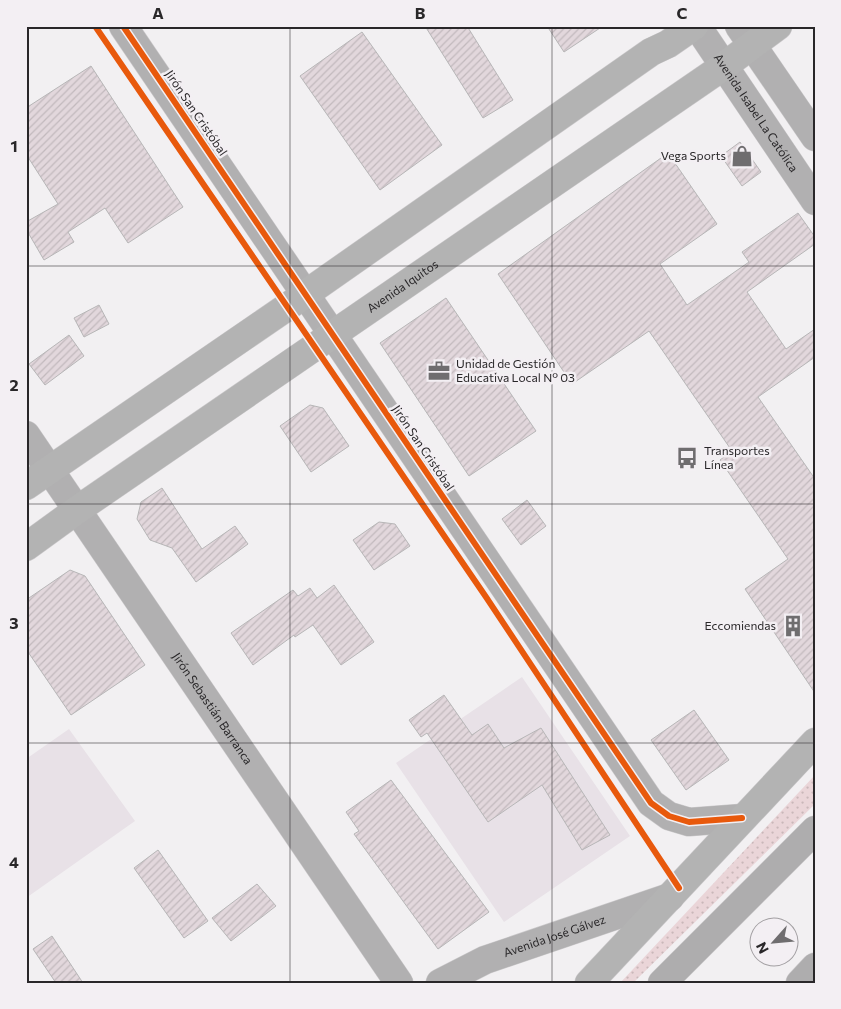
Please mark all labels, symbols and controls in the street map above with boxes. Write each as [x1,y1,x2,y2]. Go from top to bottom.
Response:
text: A [152,3,164,22]
text: B [415,3,426,22]
text: C [677,3,688,22]
street label: Avenida Isabel La Católica [712,51,801,174]
street label: Jirón San Cristóbal [162,67,231,158]
text: 1 [10,136,18,155]
shop icon: Vega Sports [729,143,755,169]
place label: Vega Sports [661,148,726,162]
street label: Avenida Iquitos [364,256,440,315]
place label: Unidad de Gestión Educativa Local N° 03 [456,356,575,384]
office icon: Unidad de Gestión Educativa Local N° 03 [426,358,452,384]
text: 2 [9,375,19,394]
street label: Jirón San Cristóbal [389,402,458,493]
place label: Transportes Línea [704,443,770,471]
bus stop icon: Transportes Línea [674,445,700,471]
text: 3 [9,613,19,632]
building icon: Eccomiendas [780,613,806,639]
place label: Eccomiendas [704,618,776,632]
street label: Jirón Sebastián Barranca [169,650,256,767]
text: 4 [9,852,19,871]
street label: Avenida José Gálvez [501,912,607,959]
north arrow [748,916,798,966]
text: N [752,940,772,957]

